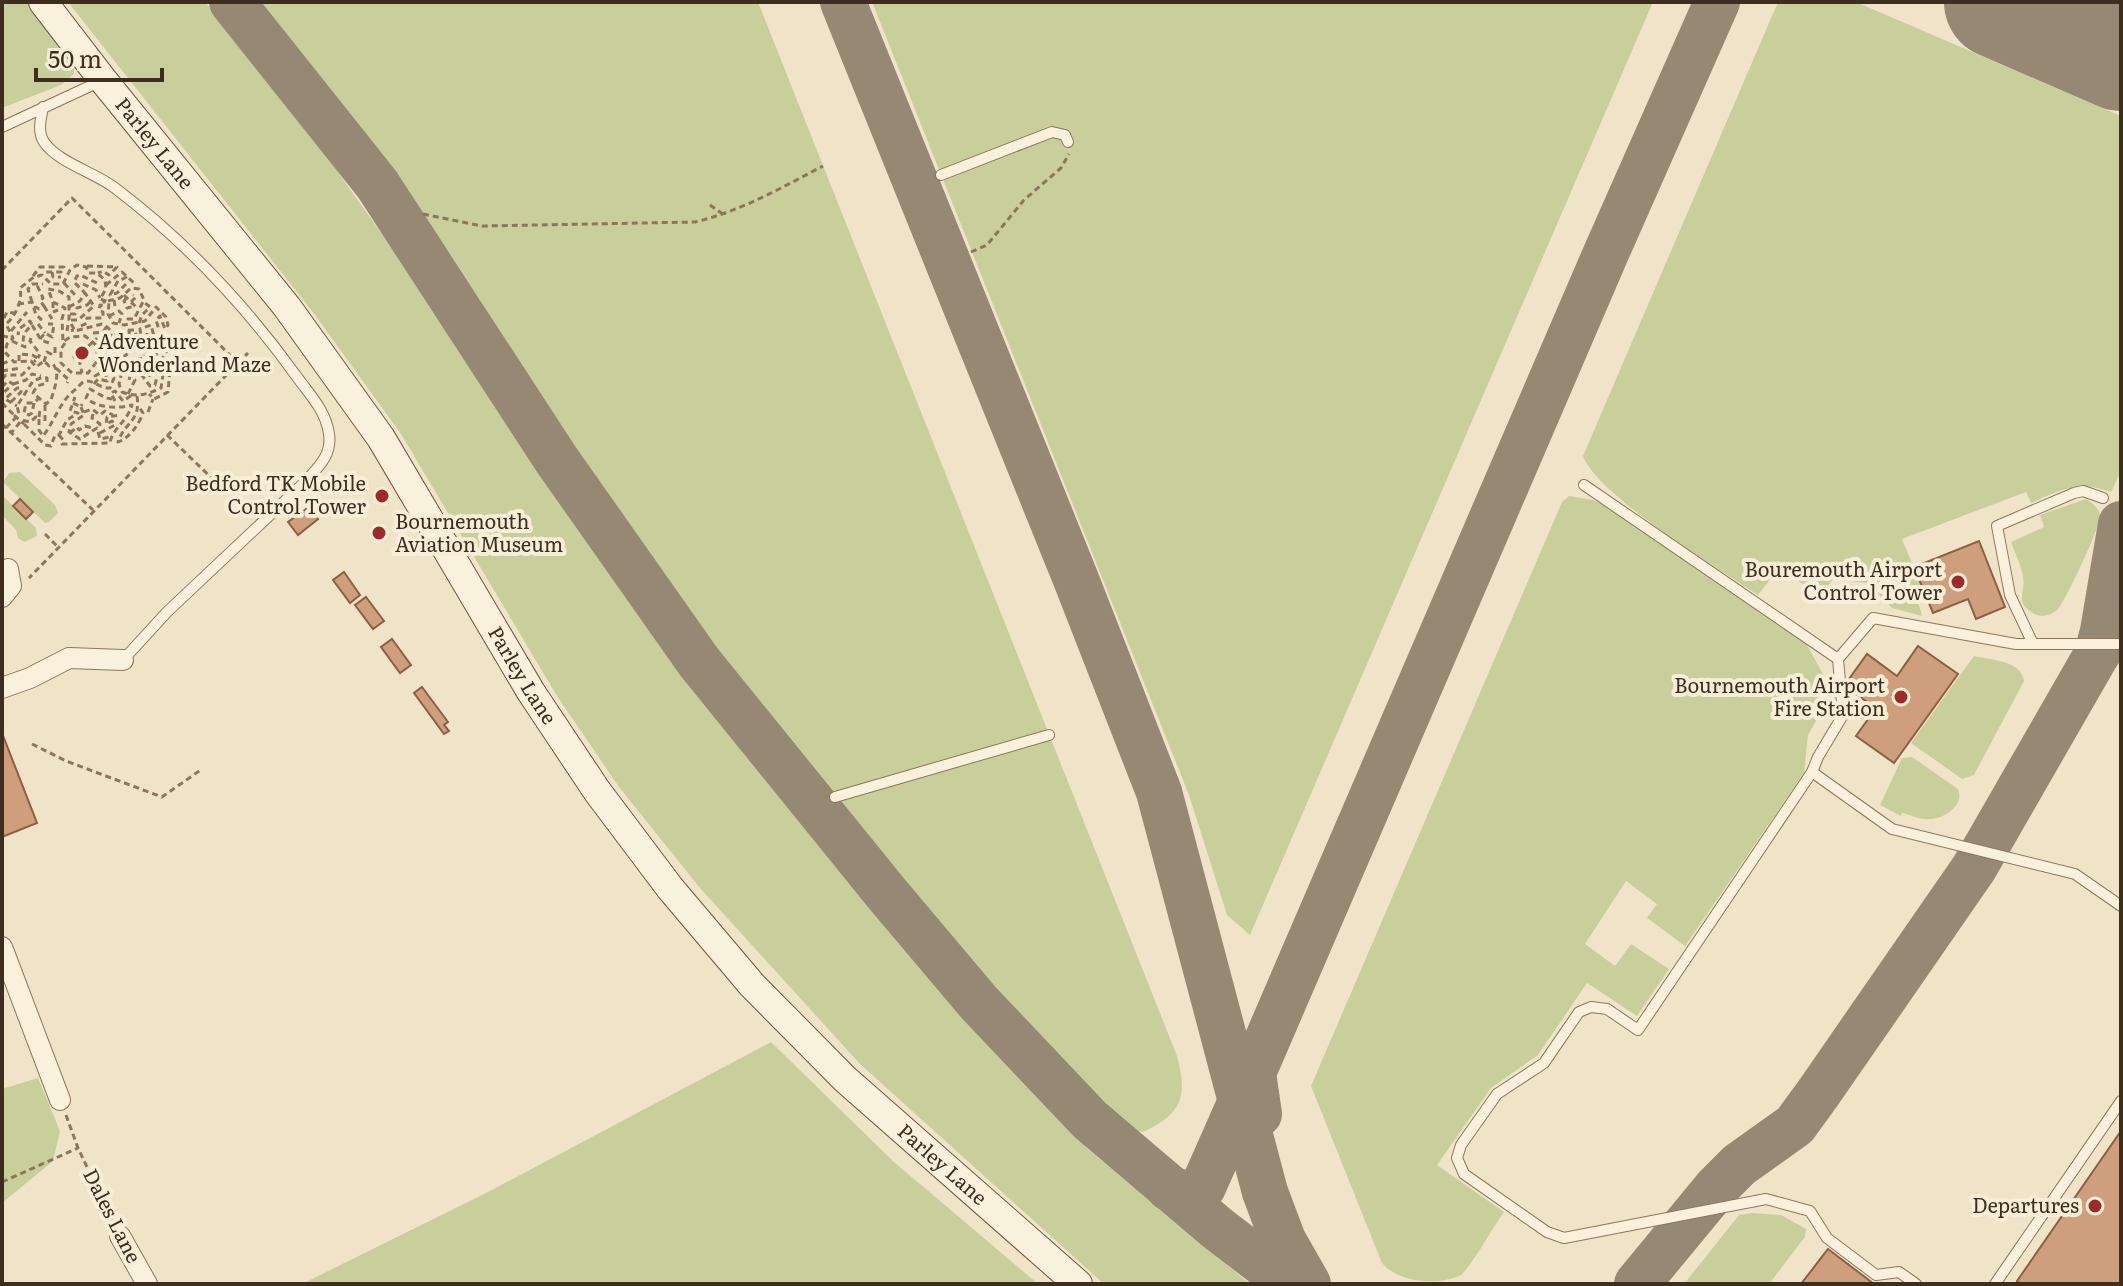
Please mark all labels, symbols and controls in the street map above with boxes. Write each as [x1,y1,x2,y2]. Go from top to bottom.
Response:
scale bar [36,32,162,82]
text: 50 m [48,40,102,75]
street label: Parley Lane [109,90,202,195]
place label: Adventure Wonderland Maze [98,325,271,378]
marker: Adventure Wonderland Maze [73,344,91,362]
place label: Bedford TK Mobile Control Tower [185,467,367,520]
marker: Bedford TK Mobile Control Tower [373,487,391,505]
place label: Bournemouth Aviation Museum [395,505,563,558]
marker: Bournemouth Aviation Museum [370,524,388,542]
place label: Bouremouth Airport Control Tower [1745,553,1943,606]
marker: Bouremouth Airport Control Tower [1949,573,1967,591]
street label: Parley Lane [482,619,565,730]
place label: Bournemouth Airport Fire Station [1674,669,1885,722]
marker: Bournemouth Airport Fire Station [1892,688,1910,706]
street label: Parley Lane [892,1115,995,1211]
street label: Dales Lane [77,1163,150,1268]
place label: Departures [1972,1189,2079,1219]
marker: Departures [2086,1197,2104,1215]

